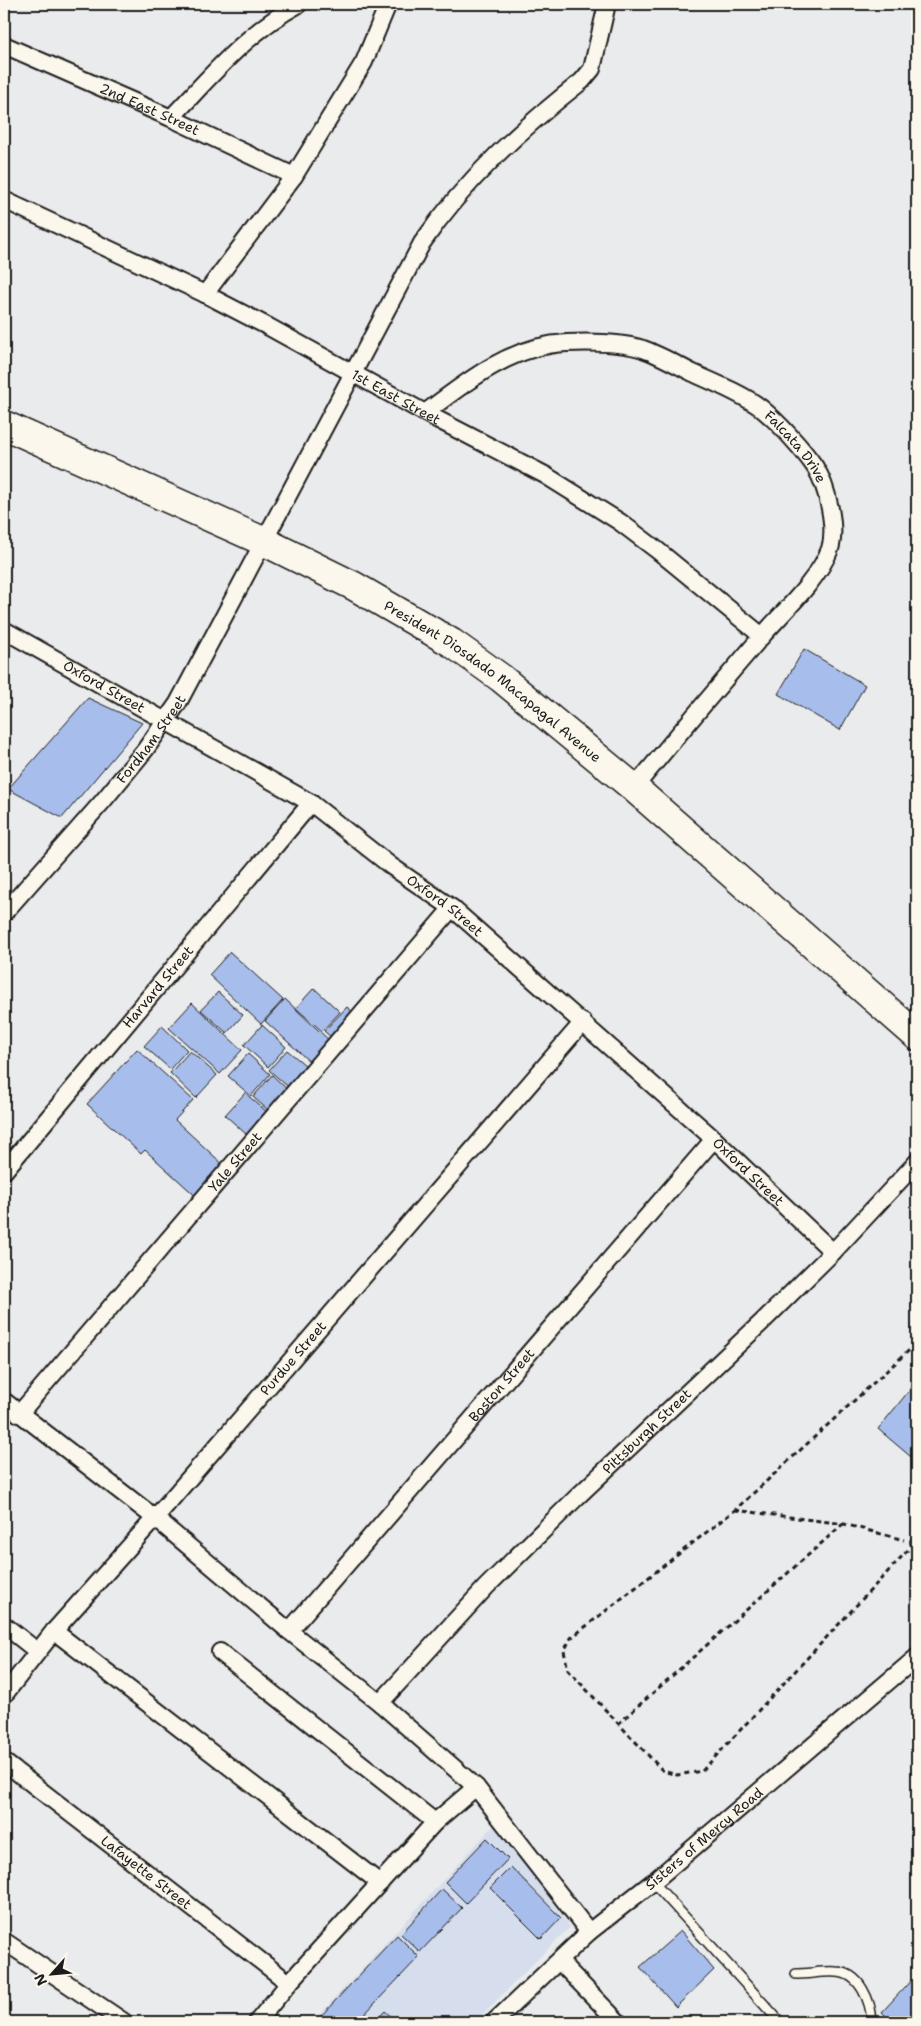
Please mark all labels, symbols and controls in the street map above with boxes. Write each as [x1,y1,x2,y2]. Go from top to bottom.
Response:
street label: 2nd East Street [97,79,202,139]
street label: 1st East Street [348,365,444,429]
street label: Falcata Drive [761,406,831,485]
street label: President Diosdado Macapagal Avenue [381,596,605,766]
street label: Oxford Street [60,656,148,717]
street label: Fordham Street [112,692,190,787]
street label: Oxford Street [403,871,487,940]
street label: Harvard Street [118,942,197,1032]
street label: Yale Street [204,1128,266,1196]
street label: Oxford Street [709,1134,788,1210]
street label: Purdue Street [256,1317,330,1399]
street label: Boston Street [465,1344,538,1426]
street label: Pittsburgh Street [598,1385,695,1478]
street label: Sisters of Mercy Road [641,1783,767,1894]
street label: Lafayette Street [97,1831,195,1913]
north arrow [28,1948,78,1998]
text: N [30,1971,51,1989]

